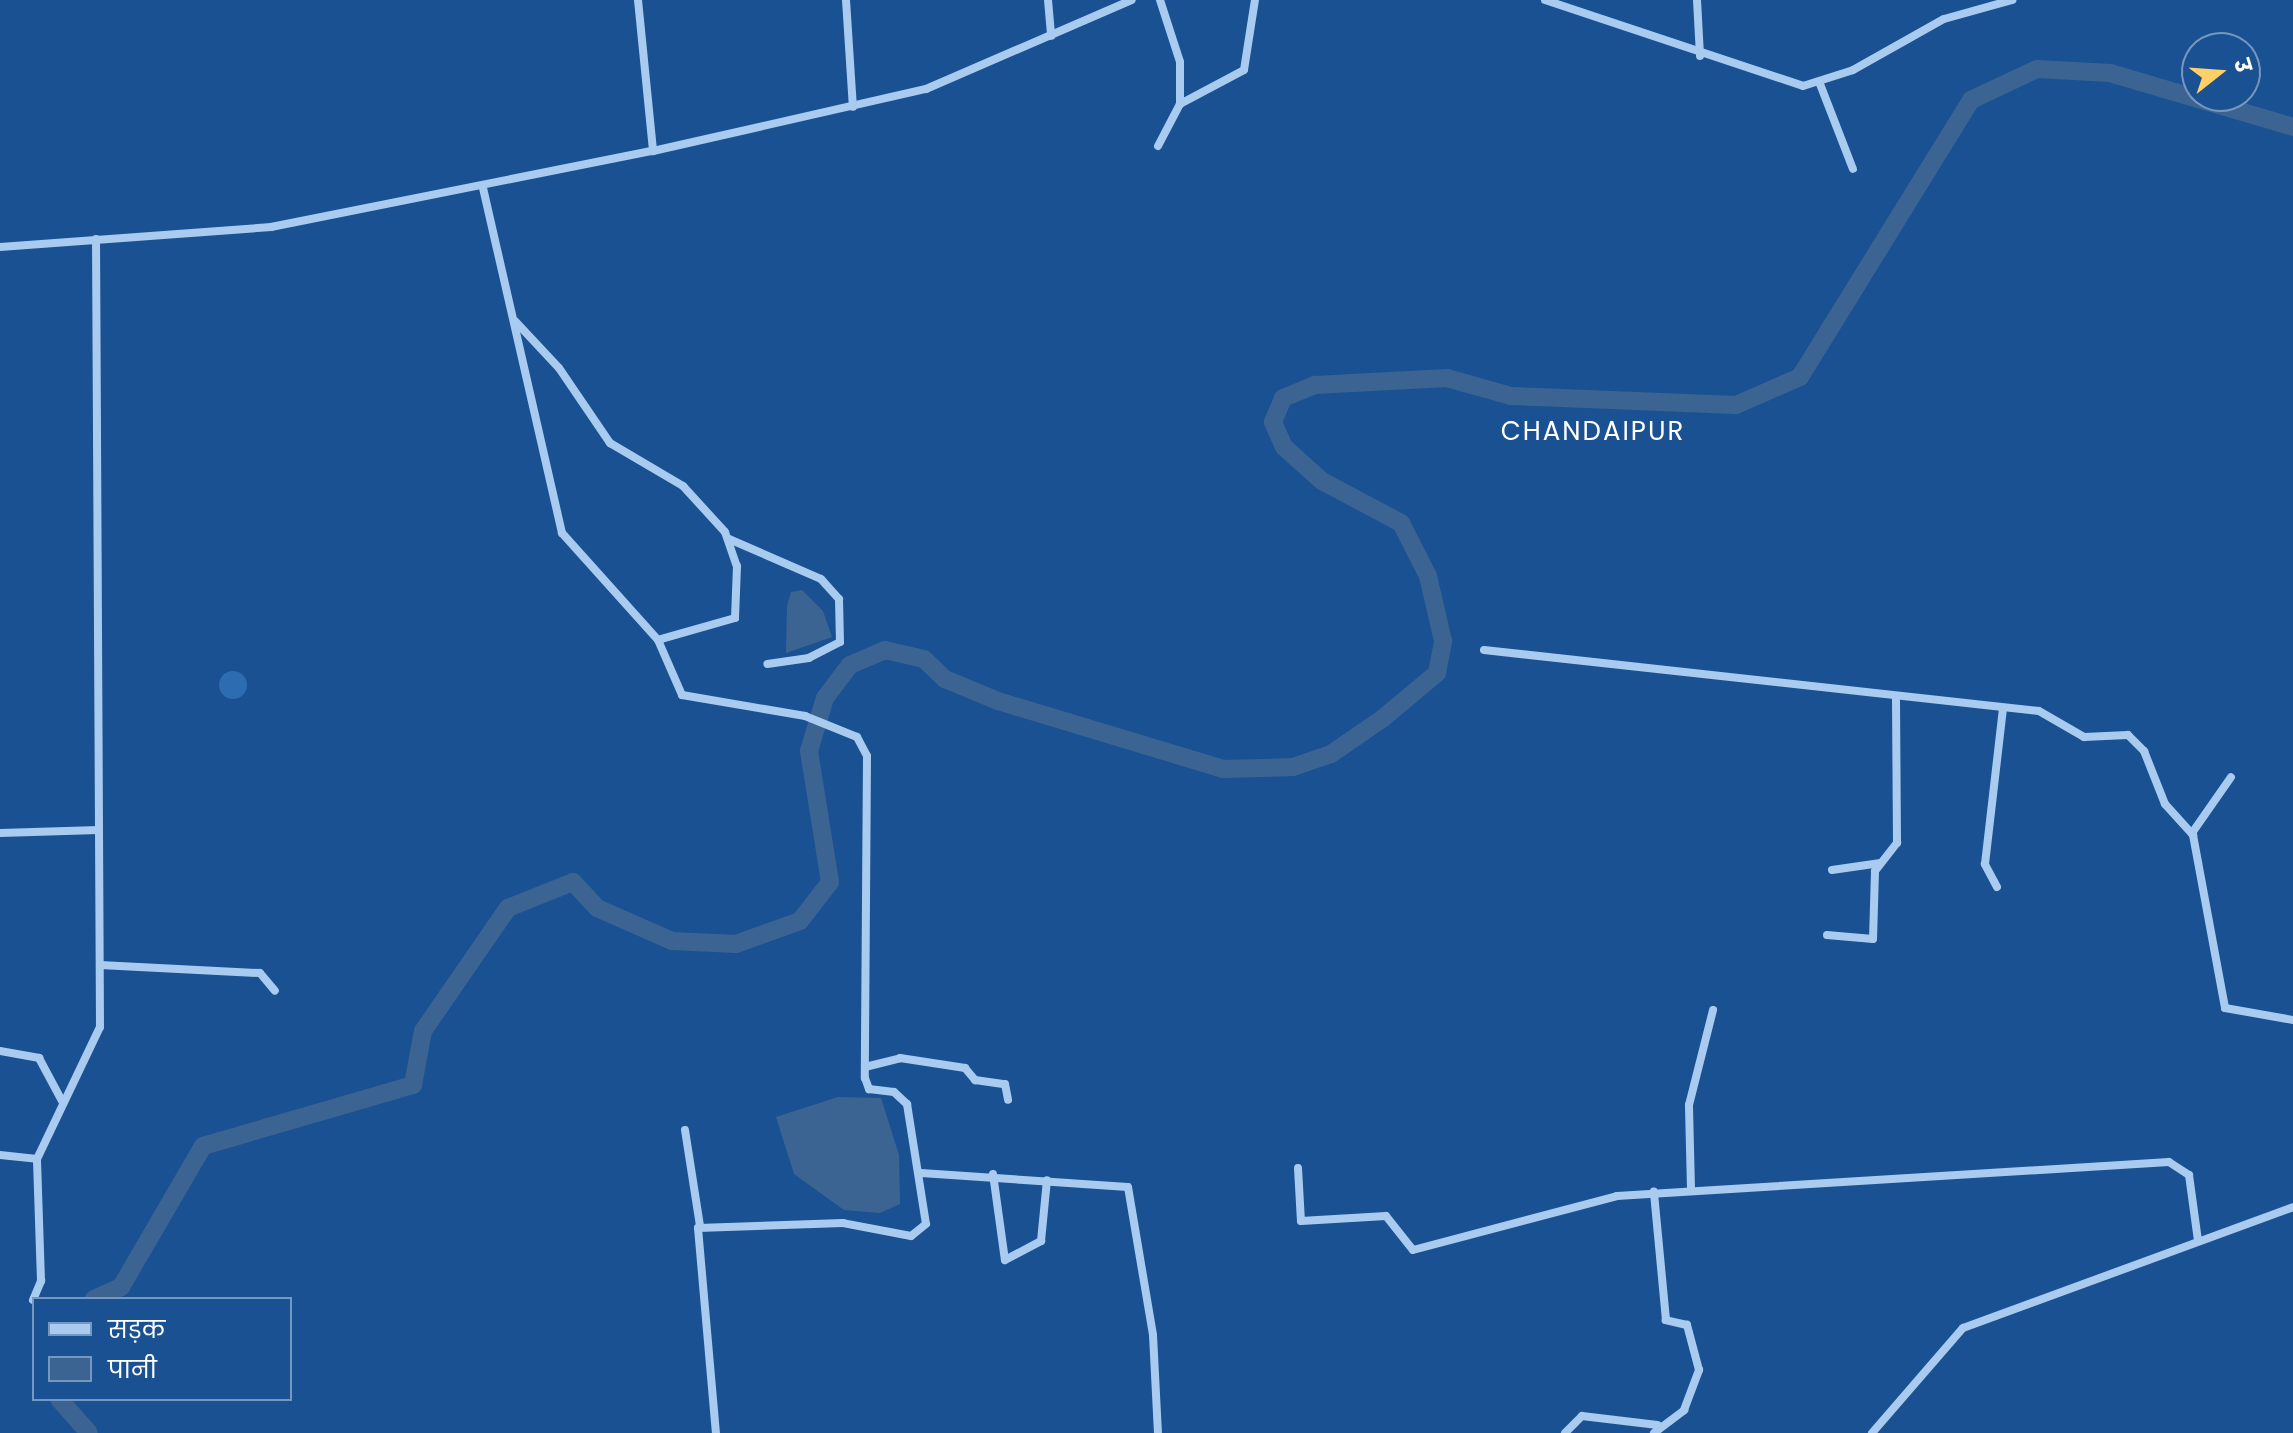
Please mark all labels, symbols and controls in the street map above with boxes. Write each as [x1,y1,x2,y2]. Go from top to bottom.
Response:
north arrow [2181,32,2261,112]
text: उ [2226,55,2259,76]
district label: CHANDAIPUR [1501,416,1685,448]
legend [32,1297,292,1401]
text: सड़क [108,1313,165,1346]
text: पानी [108,1353,157,1386]

